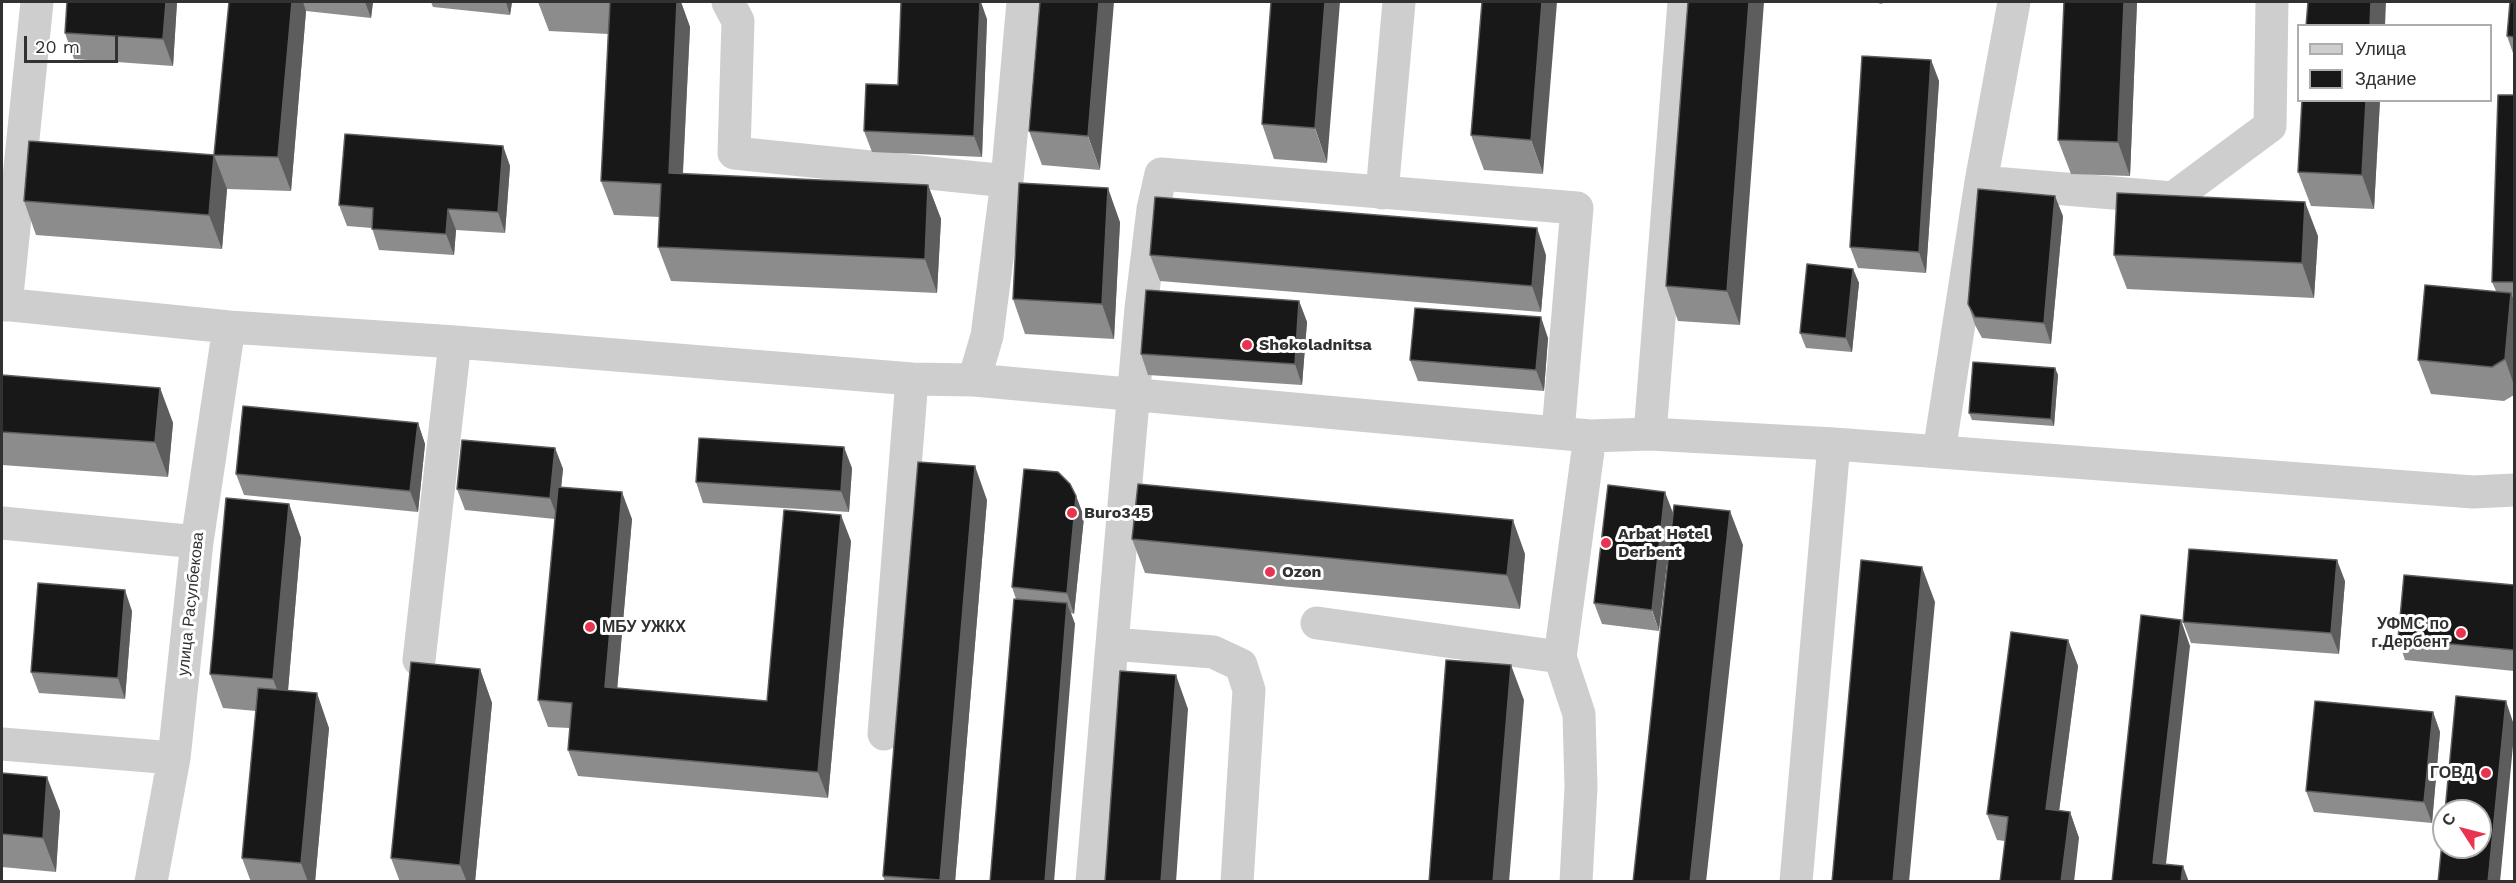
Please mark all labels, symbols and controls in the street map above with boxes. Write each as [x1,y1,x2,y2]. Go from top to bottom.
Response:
scale bar [27,24,122,62]
legend [2297,24,2492,102]
text: 20 m [35,36,80,57]
text: Улица [2355,38,2406,59]
text: Здание [2355,68,2416,89]
place label: Shokoladnitsa [1259,335,1372,355]
marker: Shokoladnitsa [1240,338,1254,352]
place label: Buro345 [1084,503,1150,523]
marker: Buro345 [1065,506,1079,520]
place label: Arbat Hotel Derbent [1618,524,1709,562]
street label: улица Расулбекова [174,531,208,677]
marker: Arbat Hotel Derbent [1599,536,1613,550]
place label: Ozon [1282,562,1321,582]
marker: Ozon [1263,565,1277,579]
place label: УФМС по г.Дербент [2371,614,2449,652]
place label: МБУ УЖКХ [602,617,686,637]
marker: МБУ УЖКХ [583,620,597,634]
marker: УФМС по г.Дербент [2454,626,2468,640]
place label: ГОВД [2430,763,2474,783]
marker: ГОВД [2479,766,2493,780]
north arrow [2432,799,2492,859]
text: С [2438,809,2460,830]

